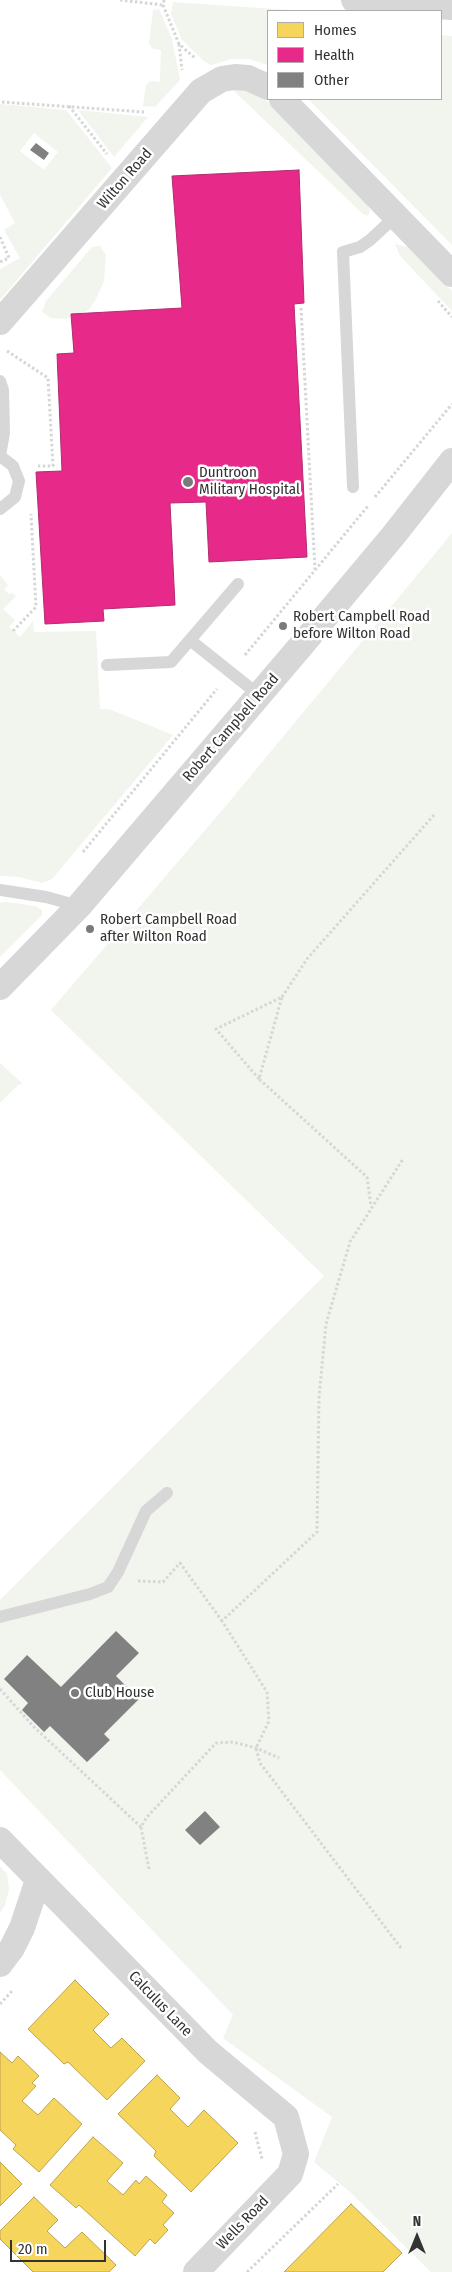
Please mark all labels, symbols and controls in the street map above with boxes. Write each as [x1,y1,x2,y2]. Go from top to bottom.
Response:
legend [267,10,442,100]
text: Homes [314,21,356,39]
text: Health [314,46,354,64]
text: Other [314,71,349,89]
street label: Wilton Road [94,145,156,213]
place label: Duntroon Military Hospital [199,464,300,499]
marker: Duntroon Military Hospital [181,475,195,489]
place label: Robert Campbell Road before Wilton Road [293,608,430,643]
marker: Robert Campbell Road before Wilton Road [277,620,289,632]
street label: Robert Campbell Road [179,670,283,786]
place label: Robert Campbell Road after Wilton Road [100,911,237,946]
marker: Robert Campbell Road after Wilton Road [84,923,96,935]
place label: Club House [85,1684,154,1702]
marker: Club House [69,1687,81,1699]
street label: Calculus Lane [124,1968,196,2040]
street label: Wells Road [213,2192,273,2254]
north arrow [392,2212,442,2262]
text: N [413,2213,421,2230]
scale bar [12,2230,109,2262]
text: 20 m [18,2240,48,2258]

